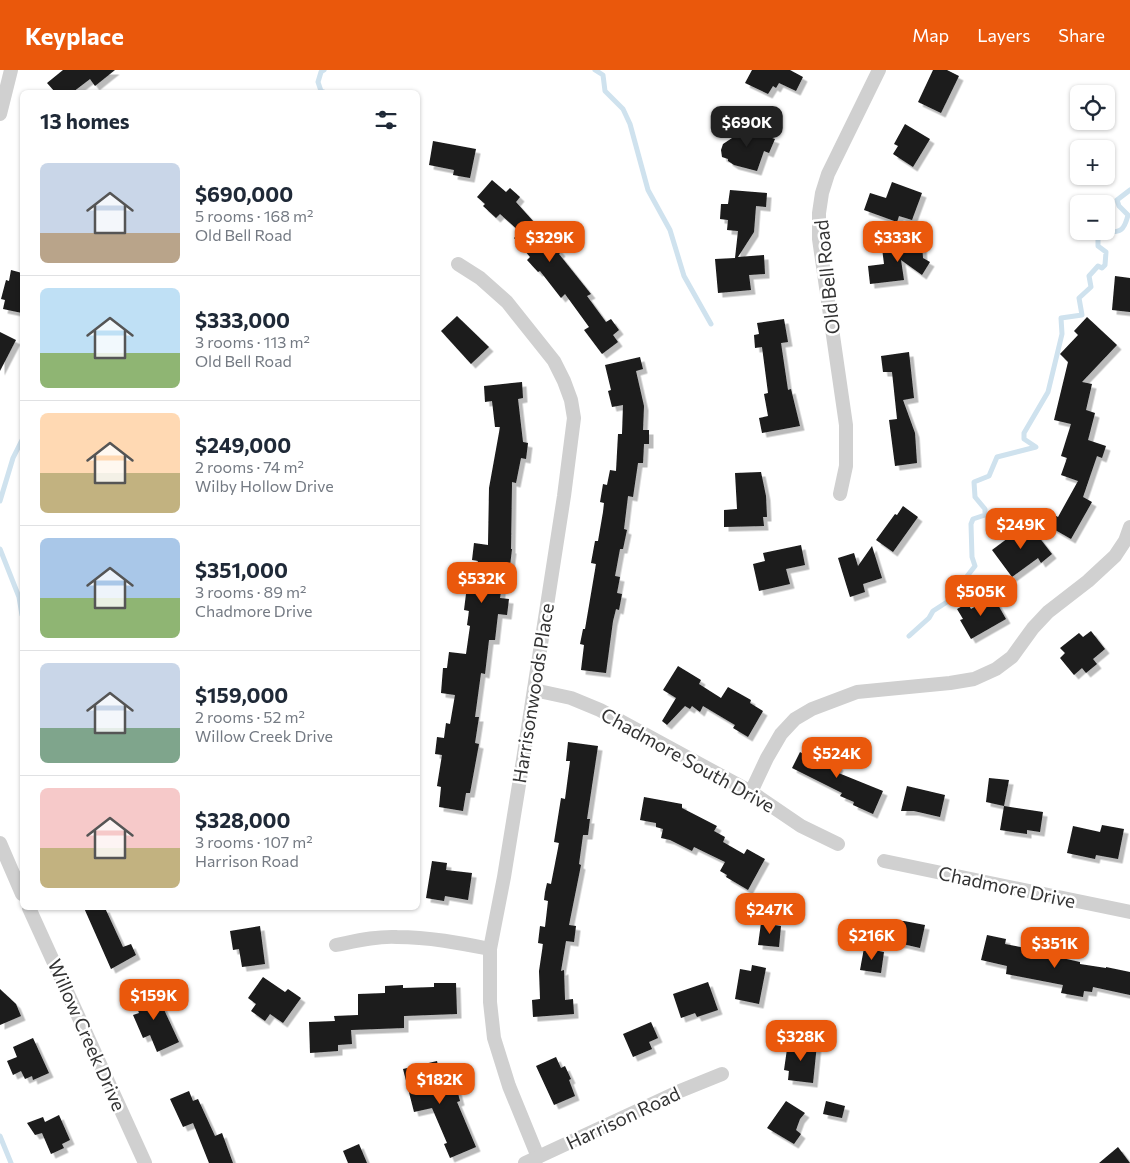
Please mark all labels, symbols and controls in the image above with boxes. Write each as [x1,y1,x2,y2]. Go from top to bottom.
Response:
text: Keyplace [25,21,124,50]
text: Map [912,24,949,46]
text: Layers [977,24,1030,46]
text: Share [1058,24,1105,46]
map controls [1070,85,1115,240]
button: locate [1070,85,1115,130]
icon: filters [372,106,400,134]
pin: $690K [712,106,782,148]
text: 13 homes [40,108,130,133]
text: $690K [722,112,772,131]
button: + [1070,140,1115,185]
text: $690,000 [195,181,293,206]
icon: home [80,183,140,243]
button: − [1070,195,1115,240]
text: 5 rooms · 168 m² [195,206,313,225]
street label: Old Bell Road [809,219,844,335]
pin: $329K [515,220,585,263]
pin: $333K [863,220,933,263]
text: Old Bell Road [195,225,292,244]
text: $329K [526,227,574,246]
text: $333K [874,227,922,246]
text: $333,000 [195,307,290,332]
icon: home [80,308,140,368]
text: 3 rooms · 113 m² [195,332,310,351]
text: Old Bell Road [195,351,292,370]
text: $249,000 [195,432,291,457]
icon: home [80,433,140,493]
text: 2 rooms · 74 m² [195,457,304,476]
text: Wilby Hollow Drive [195,476,334,495]
pin: $249K [986,508,1056,550]
text: $249K [997,514,1045,533]
text: $351,000 [195,557,288,582]
icon: home [80,558,140,618]
pin: $532K [447,562,517,604]
text: $532K [458,568,506,587]
pin: $505K [946,574,1016,617]
text: $505K [956,581,1006,600]
text: 3 rooms · 89 m² [195,582,306,601]
text: Chadmore Drive [195,601,313,620]
street label: Harrisonwoods Place [507,601,558,785]
text: $159,000 [195,682,288,707]
icon: home [80,683,140,743]
street label: Chadmore South Drive [597,702,779,817]
text: 2 rooms · 52 m² [195,707,305,726]
text: Willow Creek Drive [195,726,333,745]
pin: $524K [802,736,872,779]
text: $524K [813,743,861,762]
text: $328,000 [195,807,291,832]
icon: home [80,808,140,868]
text: 3 rooms · 107 m² [195,832,313,851]
text: Harrison Road [195,851,299,870]
street label: Chadmore Drive [936,861,1078,912]
pin: $247K [735,892,805,935]
text: $247K [746,899,794,918]
pin: $216K [837,918,907,961]
text: $216K [849,925,895,944]
pin: $351K [1020,926,1090,969]
text: $351K [1032,933,1078,952]
street label: Willow Creek Drive [44,955,131,1114]
pin: $159K [119,978,189,1021]
text: $159K [131,985,177,1004]
pin: $328K [766,1020,836,1062]
text: $328K [777,1026,825,1045]
pin: $182K [405,1062,475,1105]
text: $182K [417,1069,463,1088]
street label: Harrison Road [562,1081,683,1154]

